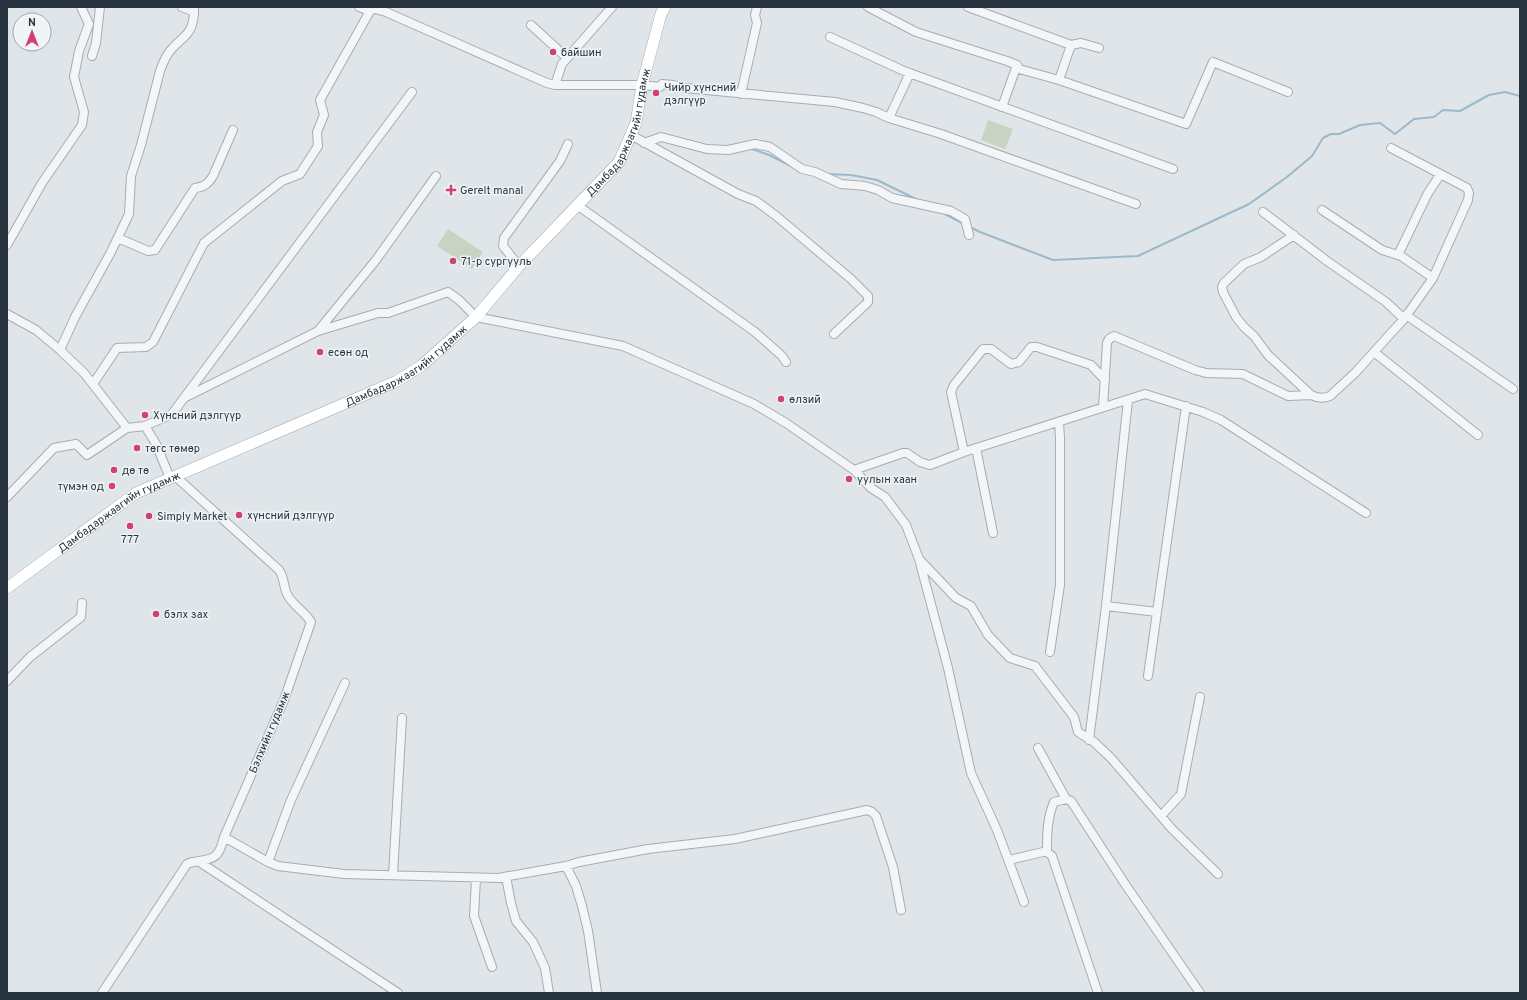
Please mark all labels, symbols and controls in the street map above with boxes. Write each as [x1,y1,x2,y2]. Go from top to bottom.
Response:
north arrow [12,12,52,52]
text: N [28,16,36,30]
place label: байшин [561,46,602,60]
marker: байшин [548,47,558,57]
street label: Дамбадаржаагийн гудамж [584,67,654,200]
place label: Чийр хүнсний дэлгүүр [664,81,736,108]
marker: Чийр хүнсний дэлгүүр [651,88,661,98]
marker: Gerelt manal [445,184,457,196]
place label: Gerelt manal [460,184,523,198]
place label: 71-р сургууль [461,255,532,269]
marker: 71-р сургууль [448,256,458,266]
street label: Дамбадаржаагийн гудамж [343,322,470,410]
place label: есөн од [328,346,368,360]
marker: есөн од [315,347,325,357]
place label: өлзий [789,393,821,407]
marker: өлзий [776,394,786,404]
place label: Хүнсний дэлгүүр [153,409,241,423]
marker: Хүнсний дэлгүүр [140,410,150,420]
place label: төгс төмөр [145,442,200,456]
marker: төгс төмөр [132,443,142,453]
place label: дө тө [122,464,149,478]
marker: дө тө [109,465,119,475]
street label: Дамбадаржаагийн гудамж [55,469,183,556]
place label: уулын хаан [857,473,917,487]
marker: уулын хаан [844,474,854,484]
place label: түмэн од [58,480,104,494]
marker: түмэн од [107,481,117,491]
place label: хүнсний дэлгүүр [247,509,334,523]
place label: Simply Market [157,510,228,524]
marker: хүнсний дэлгүүр [234,510,244,520]
marker: Simply Market [144,511,154,521]
marker: 777 [125,521,135,531]
place label: 777 [121,533,139,547]
place label: бэлх зах [164,608,209,622]
marker: бэлх зах [151,609,161,619]
street label: Бэлхийн гудамж [246,689,294,776]

